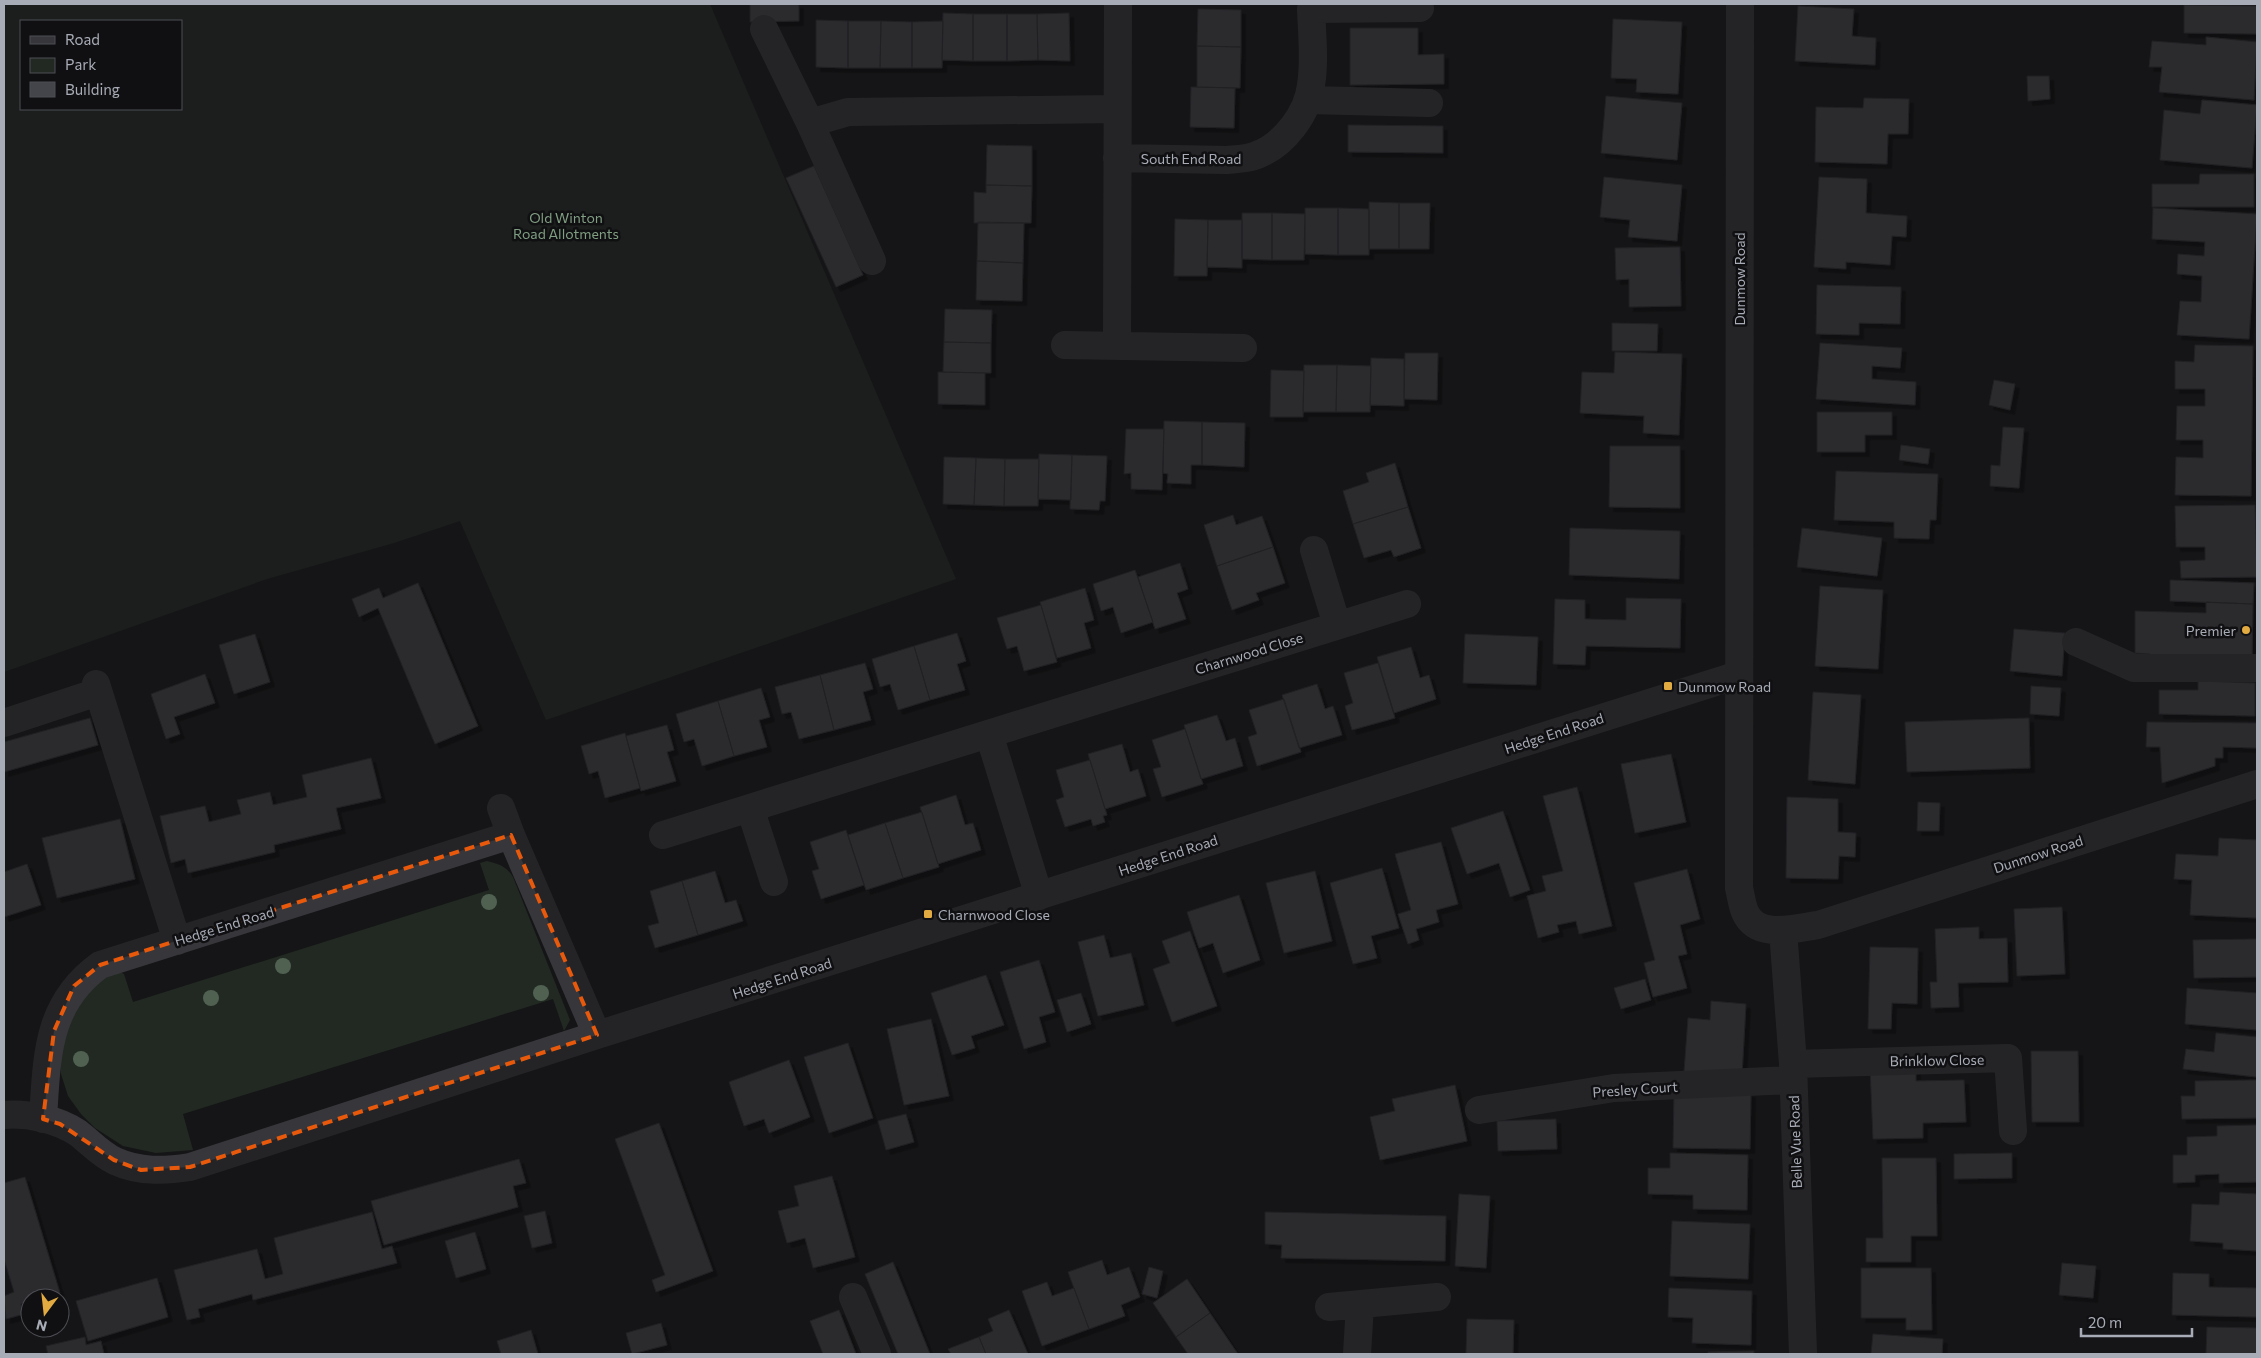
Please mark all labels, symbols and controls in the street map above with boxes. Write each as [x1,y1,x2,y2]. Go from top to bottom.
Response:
legend [20,20,182,110]
text: Road [65,30,100,48]
text: Park [65,55,96,73]
text: Building [65,80,120,98]
street label: South End Road [1141,150,1241,167]
park label: Old Winton Road Allotments [513,209,619,242]
street label: Dunmow Road [1731,232,1748,326]
place label: Premier [2186,622,2236,639]
marker: Premier [2240,624,2252,636]
street label: Charnwood Close [1193,629,1305,677]
place label: Dunmow Road [1678,678,1771,695]
marker: Dunmow Road [1662,680,1674,692]
street label: Hedge End Road [1502,709,1606,757]
street label: Hedge End Road [1116,831,1220,879]
street label: Dunmow Road [1991,832,2085,876]
street label: Hedge End Road [172,903,276,949]
place label: Charnwood Close [938,906,1050,923]
marker: Charnwood Close [922,908,934,920]
street label: Hedge End Road [730,954,834,1002]
street label: Brinklow Close [1890,1051,1984,1069]
street label: Presley Court [1592,1078,1679,1100]
street label: Belle Vue Road [1785,1095,1805,1189]
north arrow [20,1288,70,1338]
scale bar [2081,1306,2192,1338]
text: 20 m [2088,1313,2122,1331]
text: N [34,1316,49,1336]

